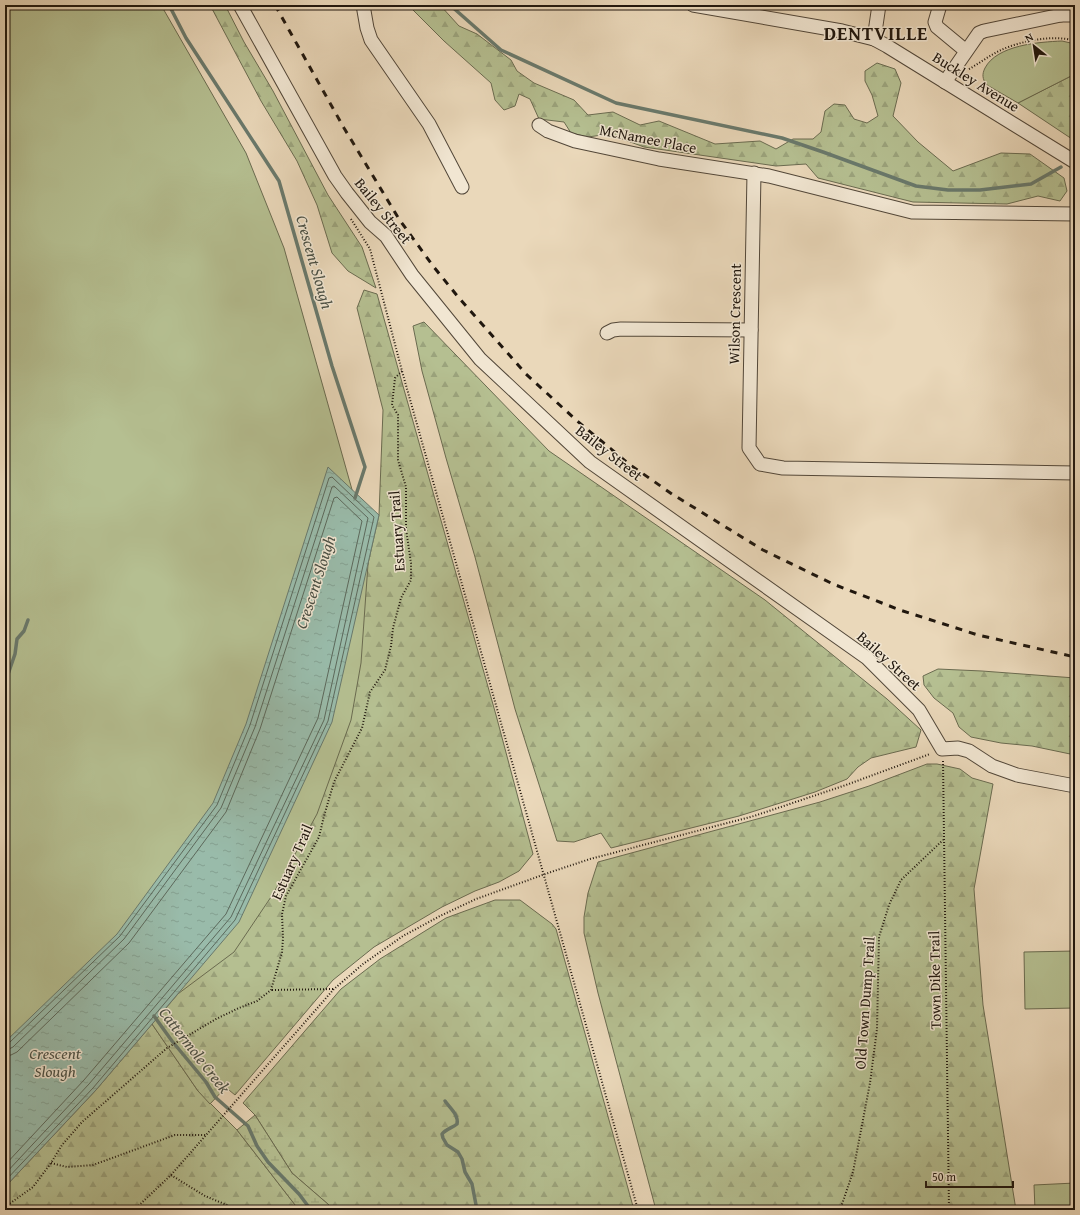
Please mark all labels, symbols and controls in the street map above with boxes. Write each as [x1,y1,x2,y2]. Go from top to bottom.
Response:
district label: DENTVILLE [824,19,928,47]
north arrow [1014,26,1054,66]
text: N [1022,28,1037,46]
street label: Buckley Avenue [929,46,1024,117]
street label: McNamee Place [598,119,698,158]
street label: Bailey Street [350,173,417,249]
water label: Crescent Slough [290,212,340,312]
street label: Wilson Crescent [723,263,746,365]
street label: Bailey Street [571,420,648,486]
street label: Estuary Trail [383,490,410,572]
water label: Crescent Slough [289,532,341,632]
street label: Bailey Street [853,626,927,696]
street label: Estuary Trail [265,821,318,903]
street label: Town Dike Trail [923,931,946,1029]
street label: Old Town Dump Trail [849,936,880,1070]
water label: Cattermole Creek [154,1002,237,1099]
water label: Crescent Slough [29,1041,82,1083]
scale bar [926,1163,1013,1189]
text: 50 m [932,1168,956,1185]

